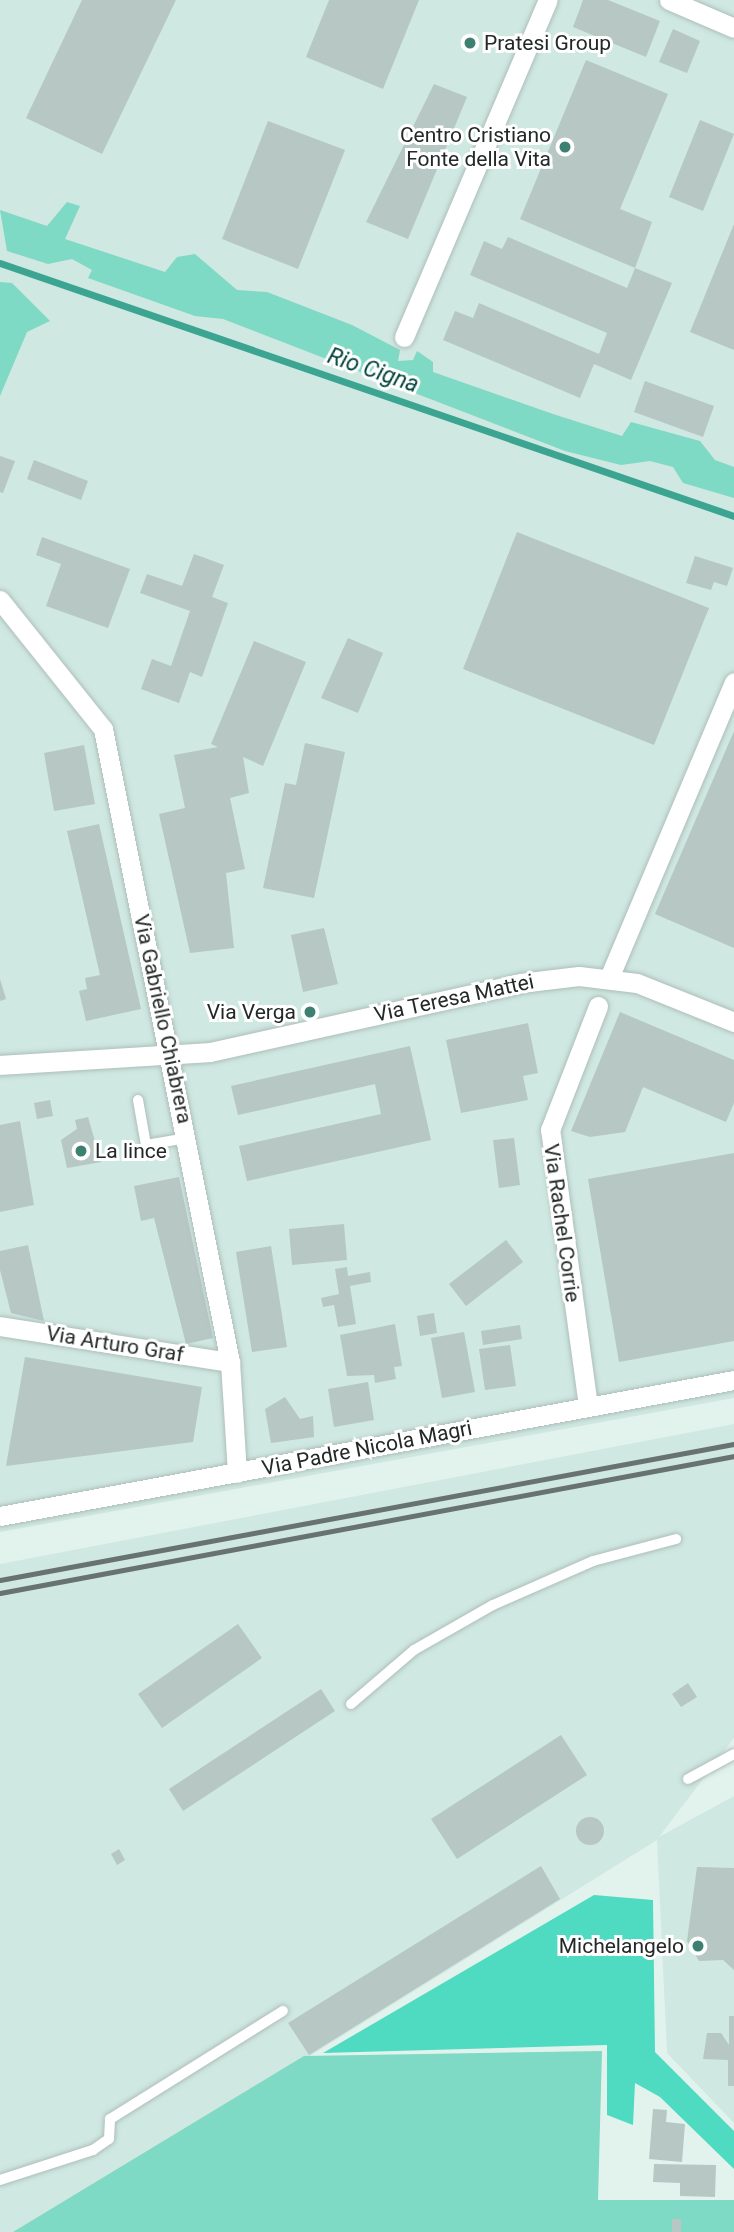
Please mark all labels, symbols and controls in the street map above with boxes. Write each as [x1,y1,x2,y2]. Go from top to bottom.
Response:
place label: Pratesi Group [484,30,611,56]
marker: Pratesi Group [462,35,478,51]
place label: Centro Cristiano Fonte della Vita [400,122,551,172]
marker: Centro Cristiano Fonte della Vita [557,139,573,155]
water label: Rio Cigna [324,343,422,399]
street label: Via Gabriello Chiabrera [129,912,197,1126]
street label: Via Teresa Mattei [372,969,536,1027]
place label: Via Verga [207,999,296,1025]
marker: Via Verga [302,1004,318,1020]
place label: La lince [95,1138,167,1164]
street label: Via Rachel Corrie [538,1142,586,1304]
marker: La lince [73,1143,89,1159]
street label: Via Arturo Graf [45,1321,185,1367]
street label: Via Padre Nicola Magri [260,1415,474,1481]
place label: Michelangelo [559,1933,684,1959]
marker: Michelangelo [690,1938,706,1954]

